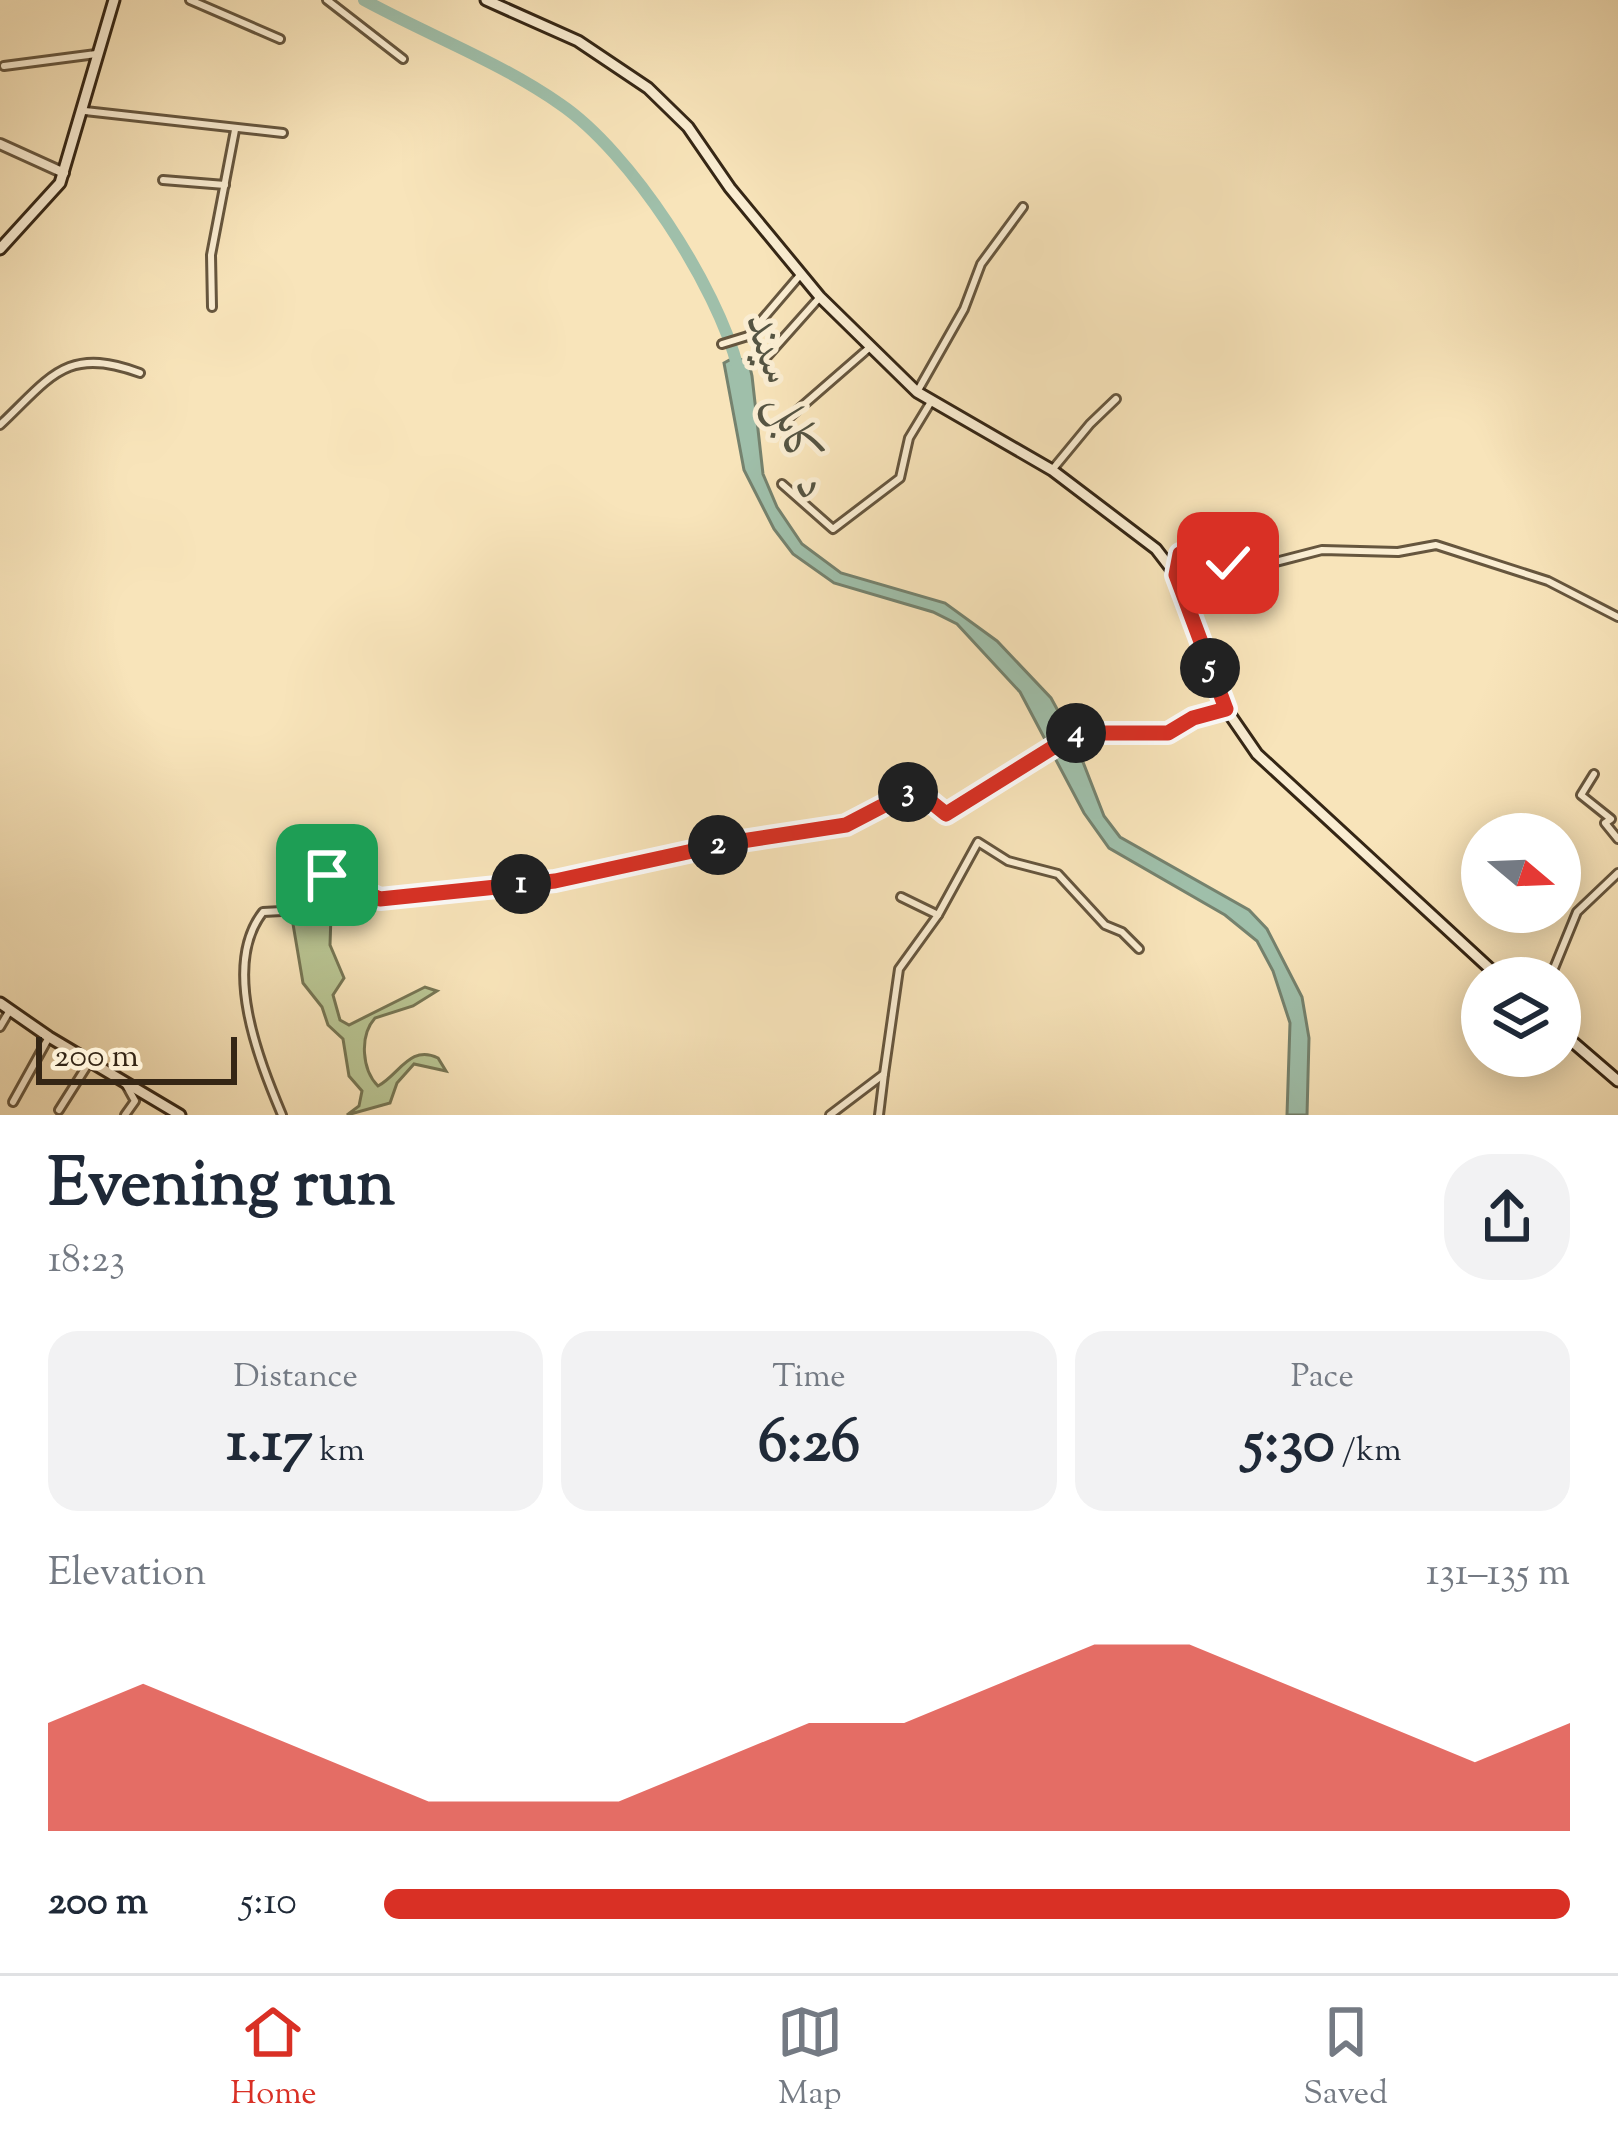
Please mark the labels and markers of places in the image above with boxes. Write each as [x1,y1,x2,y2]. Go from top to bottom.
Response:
pin [1177,512,1279,614]
pin: 5 [1180,638,1240,698]
pin: 4 [1046,703,1106,763]
pin: 3 [878,762,938,822]
pin: 2 [688,815,748,875]
pin [276,824,378,926]
pin: 1 [491,854,551,914]

